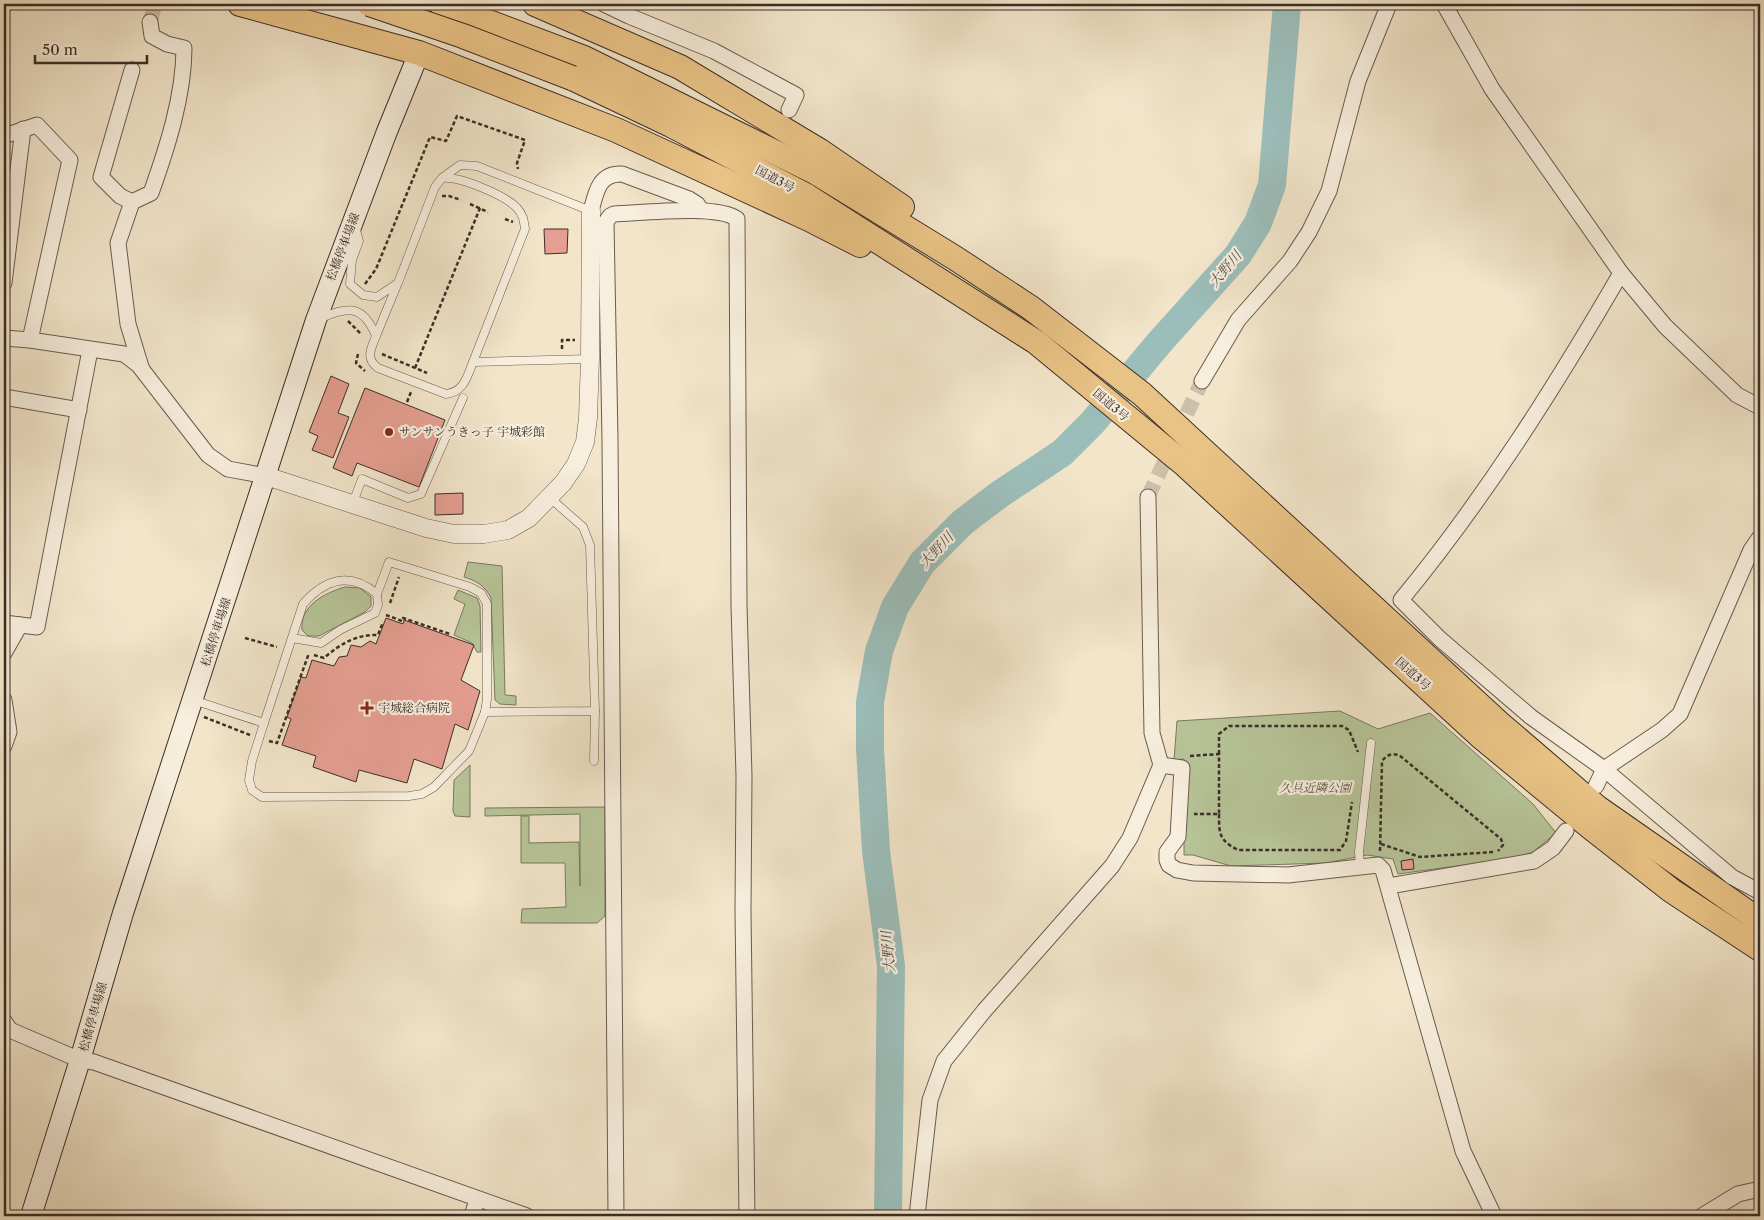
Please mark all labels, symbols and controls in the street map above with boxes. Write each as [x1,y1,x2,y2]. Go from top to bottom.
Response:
scale bar [35,32,148,64]
text: 50 m [42,40,78,59]
street label: 国道3号 [753,162,798,195]
street label: 松橋停車場線 [323,211,362,283]
water label: 大野川 [1205,246,1247,291]
street label: 国道3号 [1090,385,1132,424]
place label: サンサンうきっ子 宇城彩館 [399,424,545,439]
marker: サンサンうきっ子 宇城彩館 [383,426,395,438]
water label: 大野川 [915,527,958,571]
street label: 松橋停車場線 [197,595,234,668]
street label: 国道3号 [1392,654,1434,693]
place label: 宇城総合病院 [378,700,450,715]
marker: 宇城総合病院 [360,701,374,715]
park label: 久具近隣公園 [1279,780,1353,795]
water label: 大野川 [877,928,899,974]
street label: 松橋停車場線 [75,980,110,1054]

